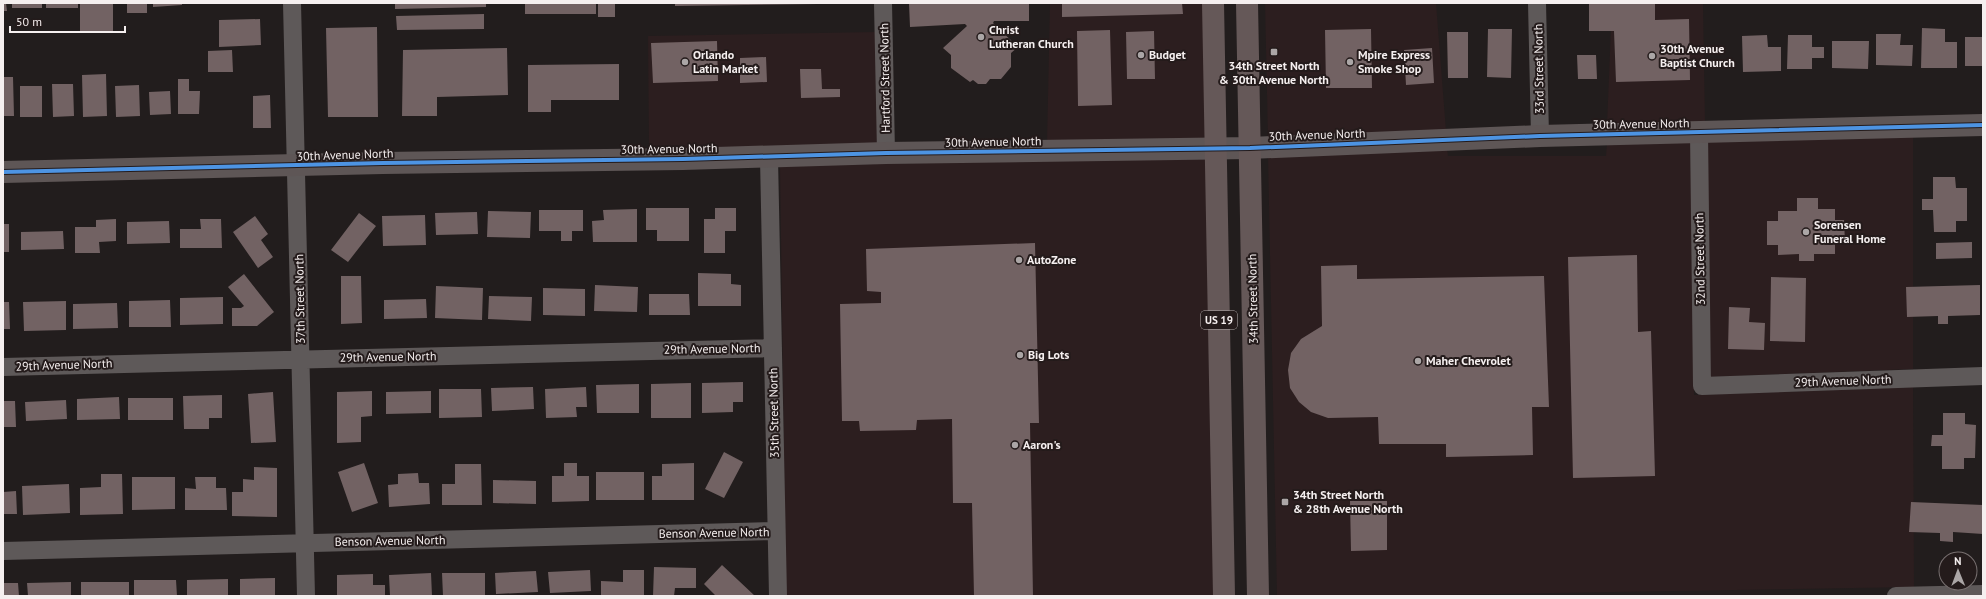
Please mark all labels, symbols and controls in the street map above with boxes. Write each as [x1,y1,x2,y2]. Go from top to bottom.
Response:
scale bar [10,8,125,34]
text: 50 m [16,14,42,29]
place label: Christ Lutheran Church [989,22,1074,51]
street label: Hartford Street North [876,23,893,133]
street label: 33rd Street North [1530,24,1547,114]
marker: Christ Lutheran Church [976,32,986,42]
place label: 30th Avenue Baptist Church [1660,41,1735,70]
place label: Orlando Latin Market [693,47,759,76]
place label: Budget [1149,47,1187,62]
marker: 34th Street North & 30th Avenue North [1269,47,1279,57]
place label: Mpire Express Smoke Shop [1358,47,1430,76]
marker: Budget [1136,50,1146,60]
marker: 30th Avenue Baptist Church [1647,51,1657,61]
marker: Orlando Latin Market [680,57,690,67]
marker: Mpire Express Smoke Shop [1345,57,1355,67]
place label: 34th Street North & 30th Avenue North [1219,58,1329,87]
street label: 30th Avenue North [1592,115,1690,132]
street label: 30th Avenue North [1268,125,1366,144]
street label: 30th Avenue North [944,133,1042,150]
street label: 30th Avenue North [620,140,718,157]
street label: 30th Avenue North [296,145,394,164]
street label: 32nd Street North [1691,213,1708,306]
place label: Sorensen Funeral Home [1814,217,1886,246]
marker: Sorensen Funeral Home [1801,227,1811,237]
place label: AutoZone [1027,252,1076,267]
street label: 37th Street North [291,254,308,344]
street label: 34th Street North [1244,254,1261,344]
marker: AutoZone [1014,255,1024,265]
road number: US 19 [1201,311,1237,329]
street label: 29th Avenue North [663,340,761,357]
place label: Big Lots [1028,347,1069,362]
street label: 29th Avenue North [339,348,437,365]
marker: Big Lots [1015,350,1025,360]
place label: Maher Chevrolet [1426,353,1511,368]
street label: 29th Avenue North [15,355,113,374]
marker: Maher Chevrolet [1413,356,1423,366]
street label: 35th Street North [765,368,782,458]
street label: 29th Avenue North [1794,371,1892,390]
place label: Aaron's [1023,437,1061,452]
marker: Aaron's [1010,440,1020,450]
place label: 34th Street North & 28th Avenue North [1293,487,1403,516]
marker: 34th Street North & 28th Avenue North [1280,497,1290,507]
street label: Benson Avenue North [658,524,770,541]
street label: Benson Avenue North [334,532,446,549]
north arrow [1938,551,1978,591]
text: N [1954,554,1962,568]

